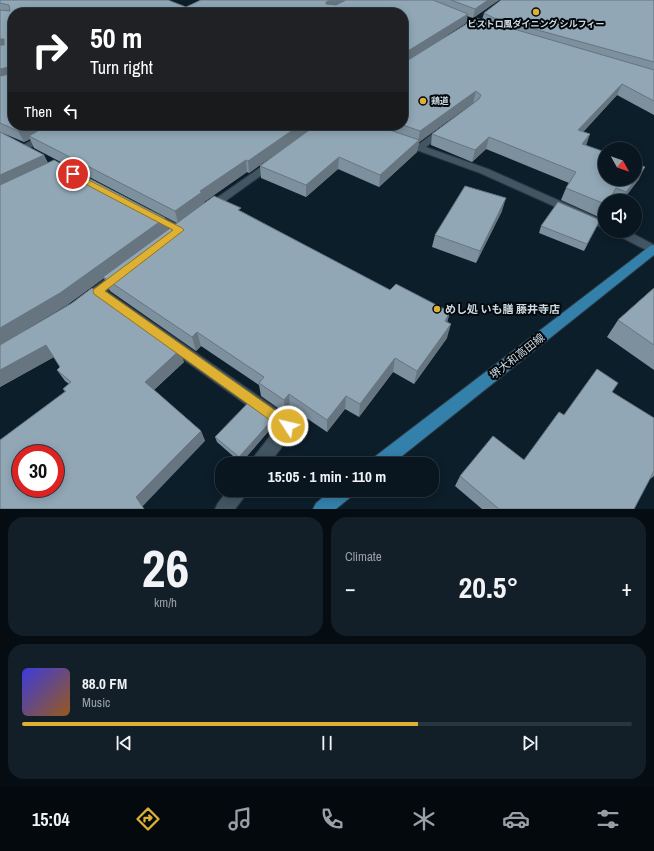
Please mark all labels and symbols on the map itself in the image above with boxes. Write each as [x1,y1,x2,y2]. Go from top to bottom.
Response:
marker: ビストロ風ダイニング シルフィー [531,7,541,17]
place label: ビストロ風ダイニング シルフィー [468,18,604,30]
place label: 鶏道 [431,95,449,107]
marker: 鶏道 [418,96,428,106]
north arrow [598,142,642,186]
pin [56,157,90,191]
place label: めし処 いも膳 藤井寺店 [445,302,560,316]
marker: めし処 いも膳 藤井寺店 [432,304,442,314]
street label: 堺大和高田線 [487,330,547,382]
position arrow [267,405,309,447]
speed limit sign: 30 [12,445,64,497]

